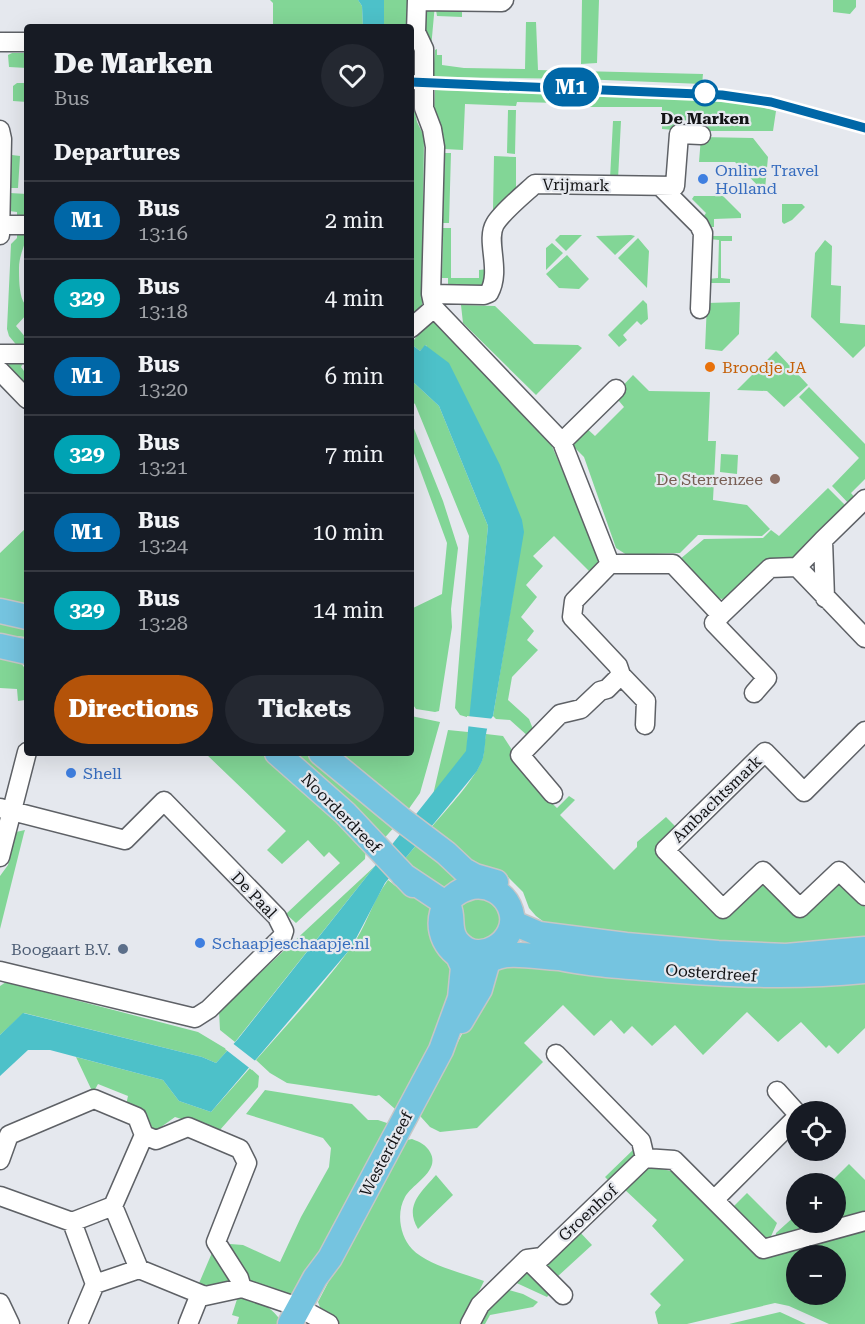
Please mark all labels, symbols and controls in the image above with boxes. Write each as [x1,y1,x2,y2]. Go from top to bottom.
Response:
button: heart [321,44,384,107]
text: De Marken [54,47,213,80]
line badge: M1 [544,68,598,106]
text: M1 [555,75,587,99]
marker: De Marken [692,80,718,106]
text: Bus [54,86,89,110]
place label: De Marken [660,109,750,128]
text: Departures [54,140,180,165]
place label: Online Travel Holland [715,161,819,198]
marker: Online Travel Holland [696,172,710,186]
street label: Vrijmark [542,175,610,195]
text: Bus [138,196,180,221]
text: M1 [71,208,103,232]
text: 2 min [325,208,384,233]
text: 13:16 [138,221,188,245]
text: Bus [138,274,180,299]
text: 329 [69,286,105,310]
text: 4 min [325,286,384,311]
text: 13:18 [138,299,188,323]
text: Bus [138,352,180,377]
place label: Broodje JA [722,358,807,377]
marker: Broodje JA [703,360,717,374]
text: M1 [71,364,103,388]
text: 6 min [325,364,384,389]
text: 13:20 [138,377,188,401]
text: Bus [138,430,180,455]
text: 329 [69,442,105,466]
text: 7 min [325,442,384,467]
text: 13:21 [138,455,188,479]
place label: De Sterrenzee [656,470,763,489]
marker: De Sterrenzee [768,472,782,486]
text: Bus [138,508,180,533]
text: M1 [71,520,103,544]
text: 10 min [313,520,384,545]
text: 13:24 [138,533,188,557]
text: Bus [138,586,180,611]
text: 329 [69,598,105,622]
text: 14 min [313,598,384,623]
text: 13:28 [138,611,188,635]
button: Directions [54,675,213,744]
button: Tickets [225,675,384,744]
street label: Ambachtsmark [668,752,766,846]
place label: Shell [83,764,122,783]
marker: Shell [64,766,78,780]
street label: Noorderdreef [297,769,385,857]
street label: De Paal [227,868,281,922]
place label: Schaapjeschaapje.nl [212,934,370,953]
marker: Schaapjeschaapje.nl [193,936,207,950]
place label: Boogaart B.V. [11,940,111,959]
marker: Boogaart B.V. [116,942,130,956]
street label: Oosterdreef [665,960,758,986]
map controls [786,1101,846,1305]
button: locate [786,1101,846,1161]
street label: Westerdreef [356,1108,417,1200]
button: + [786,1173,846,1233]
street label: Groenhof [555,1180,622,1245]
button: − [786,1245,846,1305]

